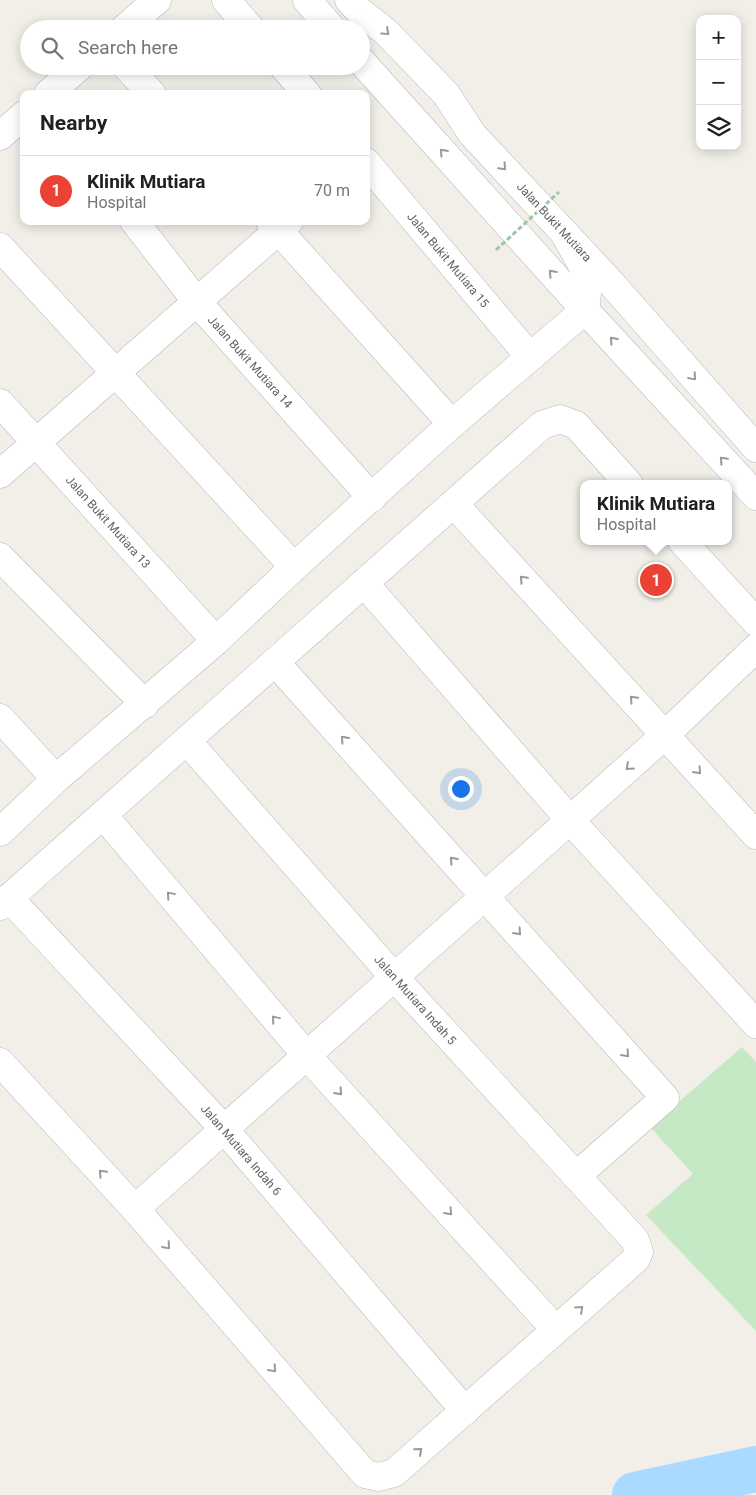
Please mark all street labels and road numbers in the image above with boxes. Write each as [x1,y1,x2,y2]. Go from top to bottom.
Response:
street label: Jalan Bukit Mutiara [514,180,594,264]
street label: Jalan Bukit Mutiara 15 [404,210,492,310]
street label: Jalan Bukit Mutiara 14 [205,313,295,411]
street label: Jalan Bukit Mutiara 13 [63,473,153,571]
street label: Jalan Mutiara Indah 5 [371,952,459,1048]
street label: Jalan Mutiara Indah 6 [198,1102,284,1198]

